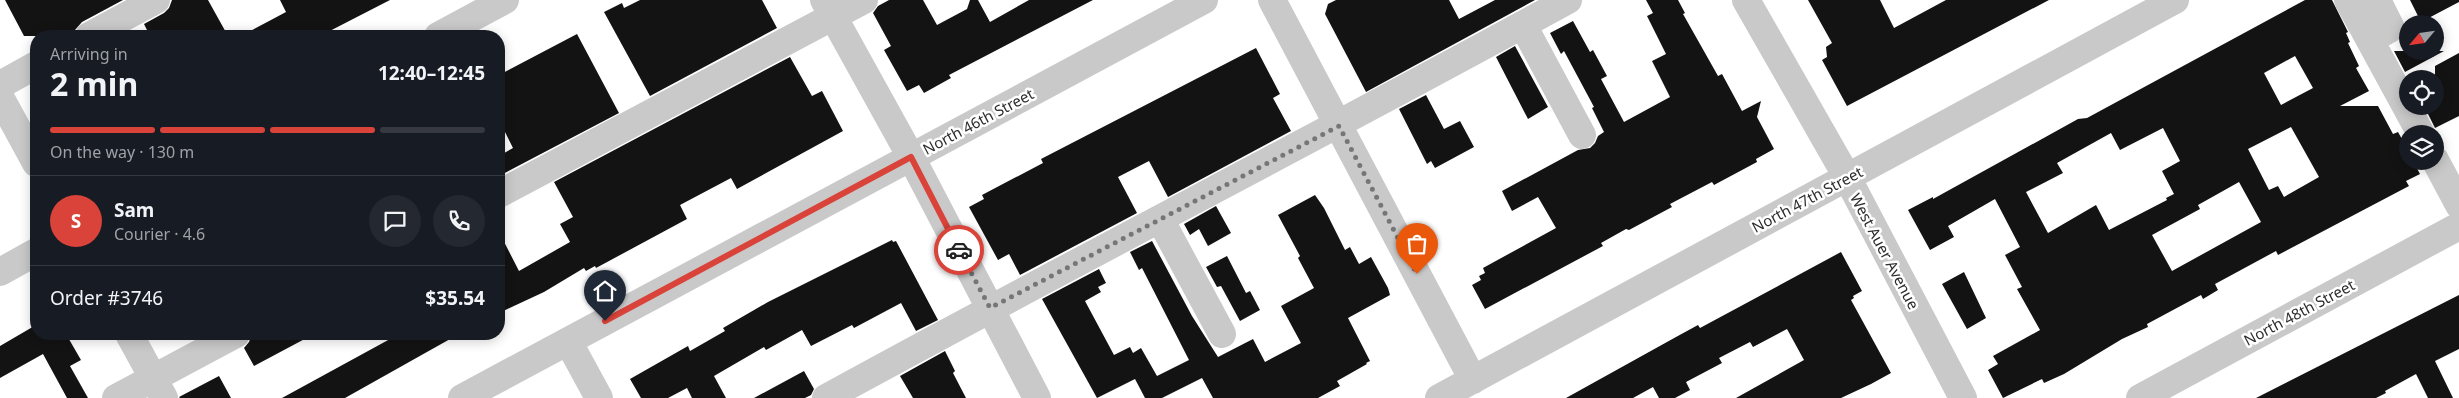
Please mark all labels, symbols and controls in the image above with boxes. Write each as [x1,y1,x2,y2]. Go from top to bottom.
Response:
north arrow [2399,15,2444,60]
map controls [2399,15,2444,170]
text: Arriving in [50,43,128,65]
text: 12:40–12:45 [378,60,485,86]
text: 2 min [50,62,138,105]
button: locate [2399,70,2444,115]
street label: North 46th Street [919,83,1037,159]
button: layers [2399,125,2444,170]
text: On the way · 130 m [50,141,194,163]
street label: North 47th Street [1748,161,1866,237]
street label: West Auer Avenue [1846,189,1924,313]
button: chat [369,195,421,247]
button: phone [433,195,485,247]
text: Sam [114,197,154,223]
text: S [71,208,81,234]
text: Courier · 4.6 [114,223,205,245]
pin [1396,223,1438,274]
courier [934,225,984,275]
icon: bag [1403,230,1431,258]
icon: car [945,236,973,264]
pin [584,270,626,321]
street label: North 48th Street [2240,274,2358,350]
icon: home [591,277,619,305]
text: Order #3746 [50,285,163,311]
text: $35.54 [425,285,485,311]

